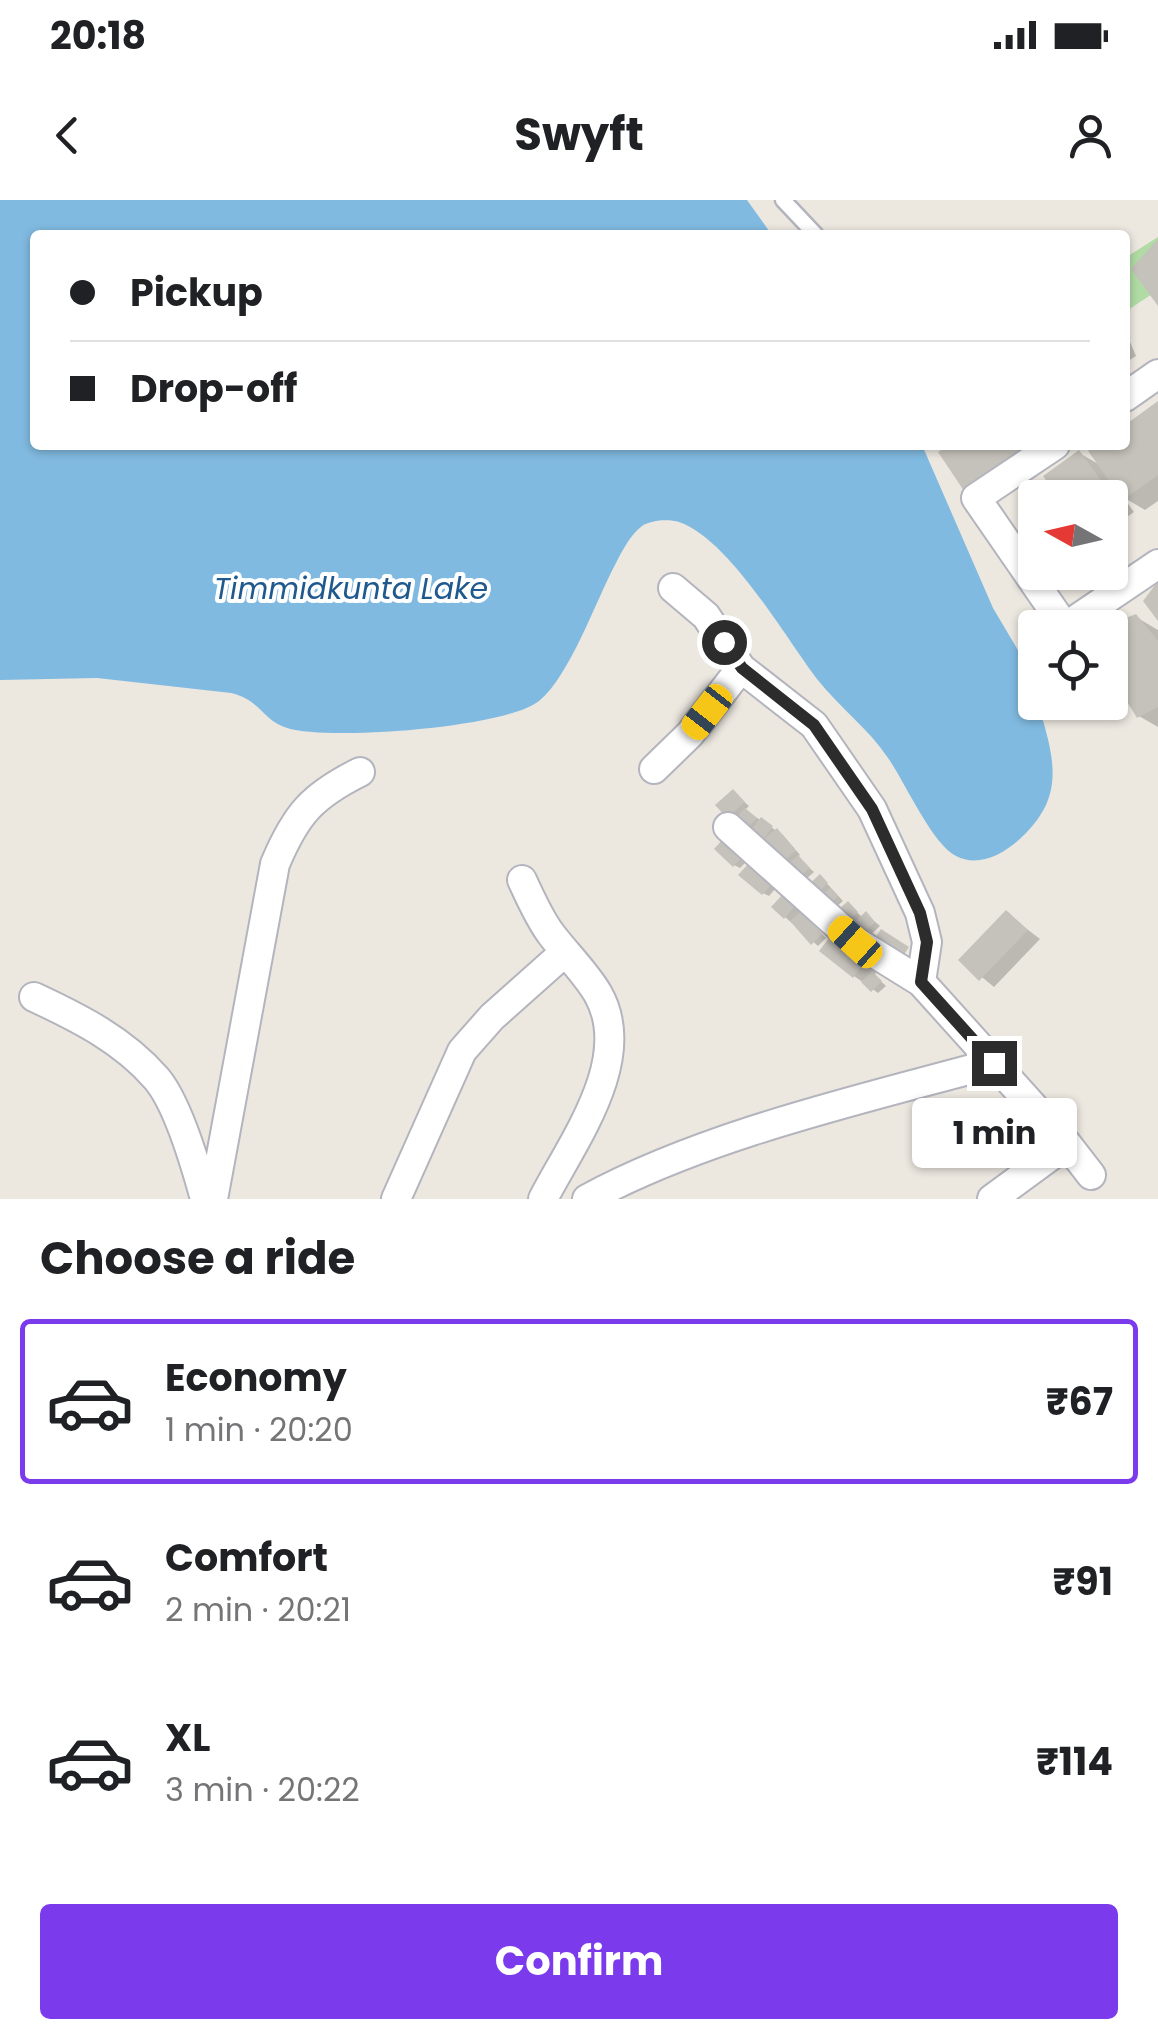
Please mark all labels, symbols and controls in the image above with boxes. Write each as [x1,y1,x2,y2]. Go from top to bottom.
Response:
text: 20:18 [50,9,146,62]
text: Swyft [514,103,644,166]
icon: back [40,108,95,163]
icon: person [1063,108,1118,163]
text: Pickup [130,266,263,319]
text: Drop-off [130,362,298,415]
north arrow [1018,480,1128,590]
map controls [1018,480,1128,720]
water label: Timmidkunta Lake [214,567,488,610]
button: locate [1018,610,1128,720]
route start [702,620,747,665]
car [677,679,737,745]
car [823,911,887,973]
route end [972,1041,1017,1086]
callout: 1 min [912,1098,1076,1168]
text: 1 min [953,1110,1036,1155]
text: Choose a ride [40,1227,355,1290]
text: Economy [165,1351,347,1404]
icon: car [45,1357,135,1447]
text: ₹67 [1046,1375,1113,1428]
text: 1 min · 20:20 [165,1407,353,1452]
text: Comfort [165,1531,328,1584]
icon: car [45,1537,135,1627]
text: ₹91 [1053,1555,1113,1608]
text: 2 min · 20:21 [165,1587,351,1632]
text: XL [165,1711,210,1764]
icon: car [45,1717,135,1807]
text: ₹114 [1036,1735,1113,1788]
text: 3 min · 20:22 [165,1767,360,1812]
button: Confirm [40,1904,1118,2019]

